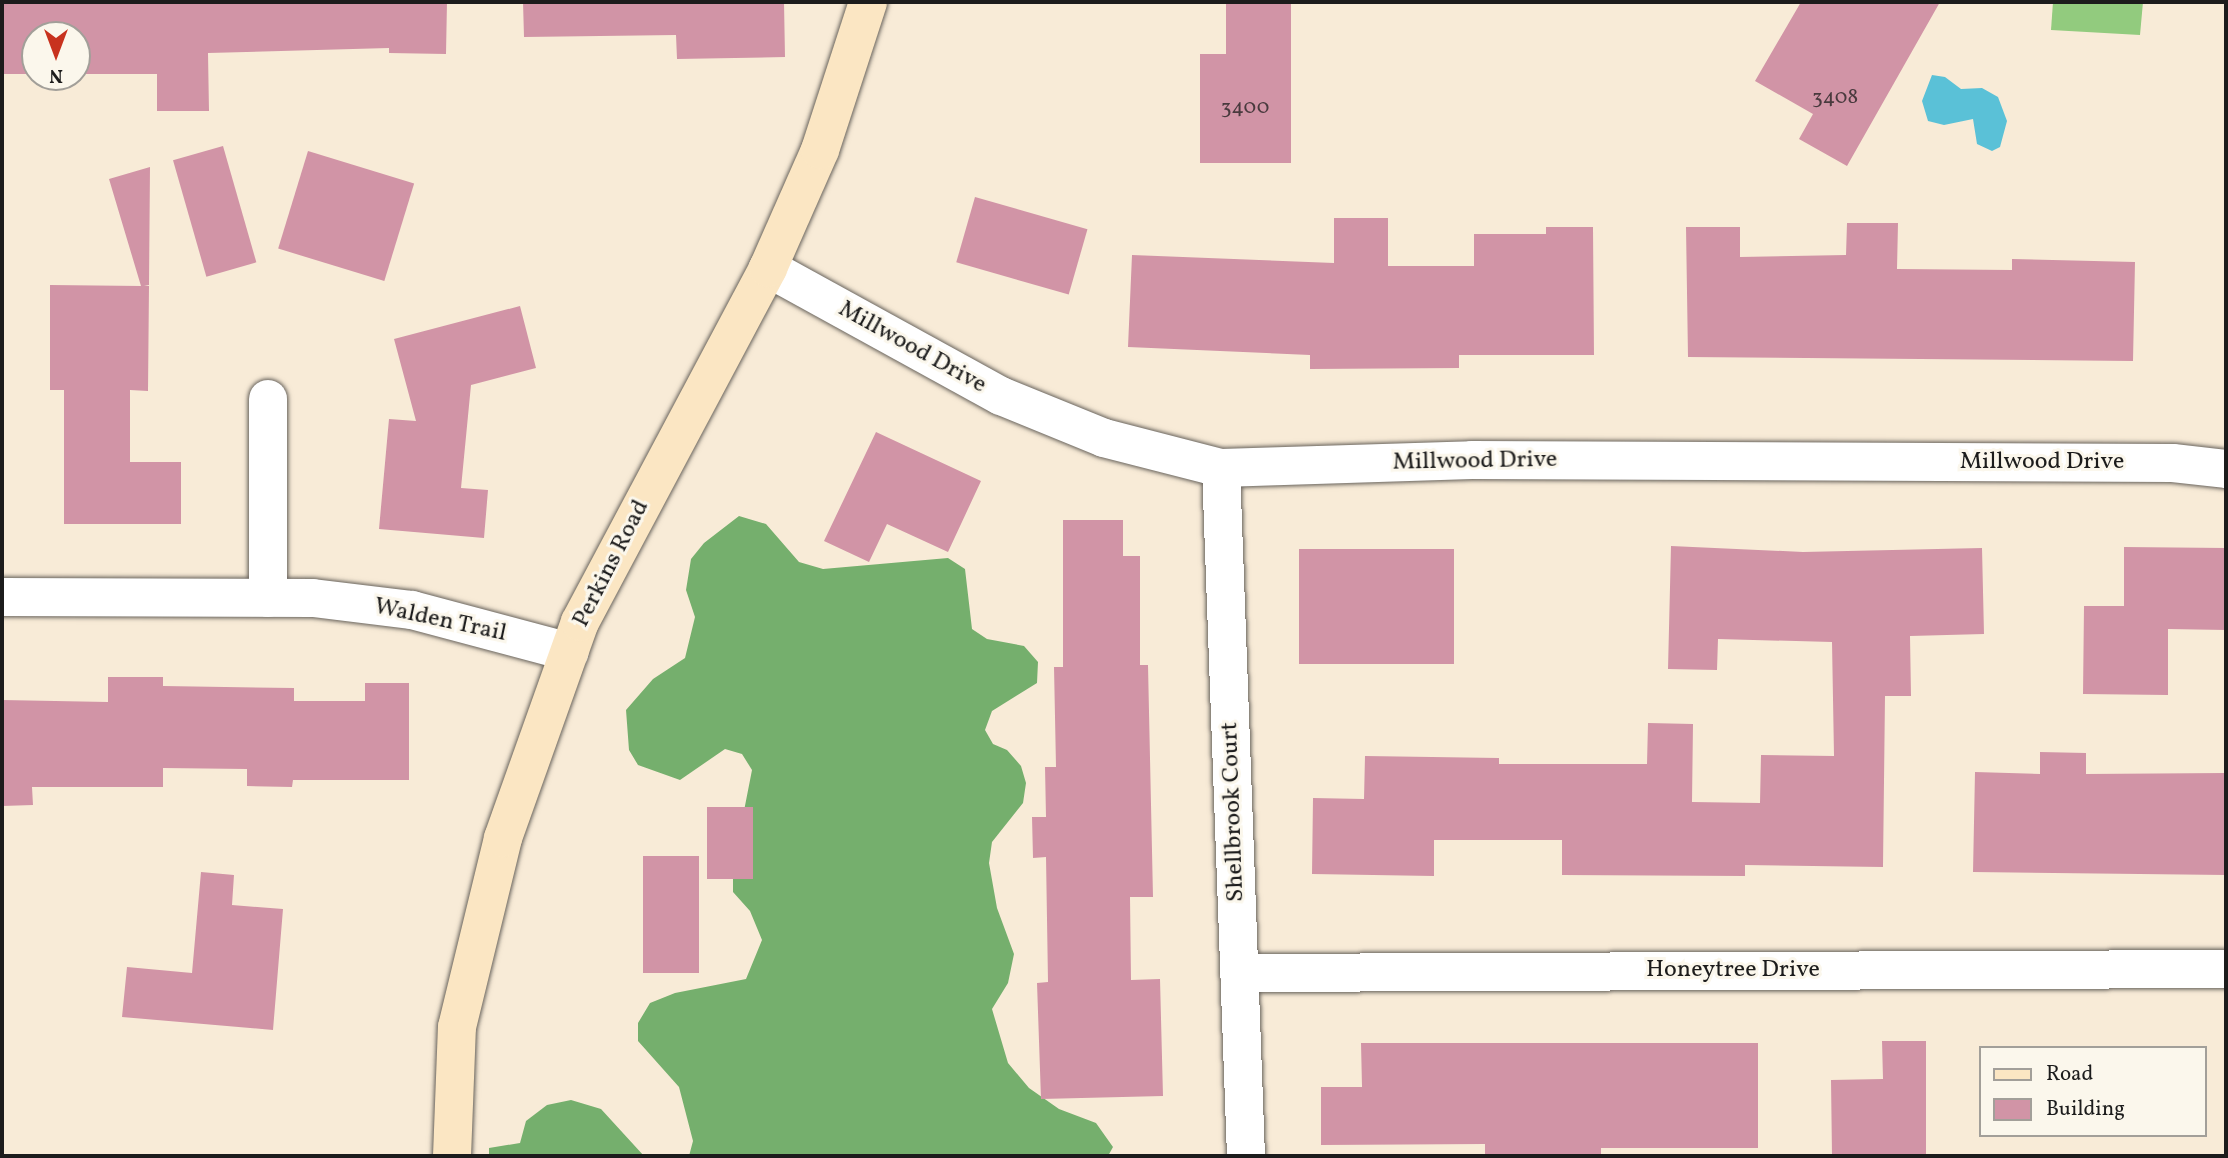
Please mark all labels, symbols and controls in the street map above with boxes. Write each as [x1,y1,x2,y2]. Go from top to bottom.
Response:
north arrow [21,21,91,91]
text: N [49,62,63,88]
house number: 3408 [1812,85,1858,111]
house number: 3400 [1221,95,1269,121]
street label: Millwood Drive [833,295,991,401]
street label: Millwood Drive [1392,446,1558,478]
street label: Millwood Drive [1960,449,2124,477]
street label: Perkins Road [568,496,656,632]
street label: Walden Trail [371,593,509,649]
street label: Shellbrook Court [1216,722,1252,902]
street label: Honeytree Drive [1646,957,1820,985]
legend [1980,1046,2207,1137]
text: Road [2046,1060,2093,1089]
text: Building [2046,1095,2125,1124]

